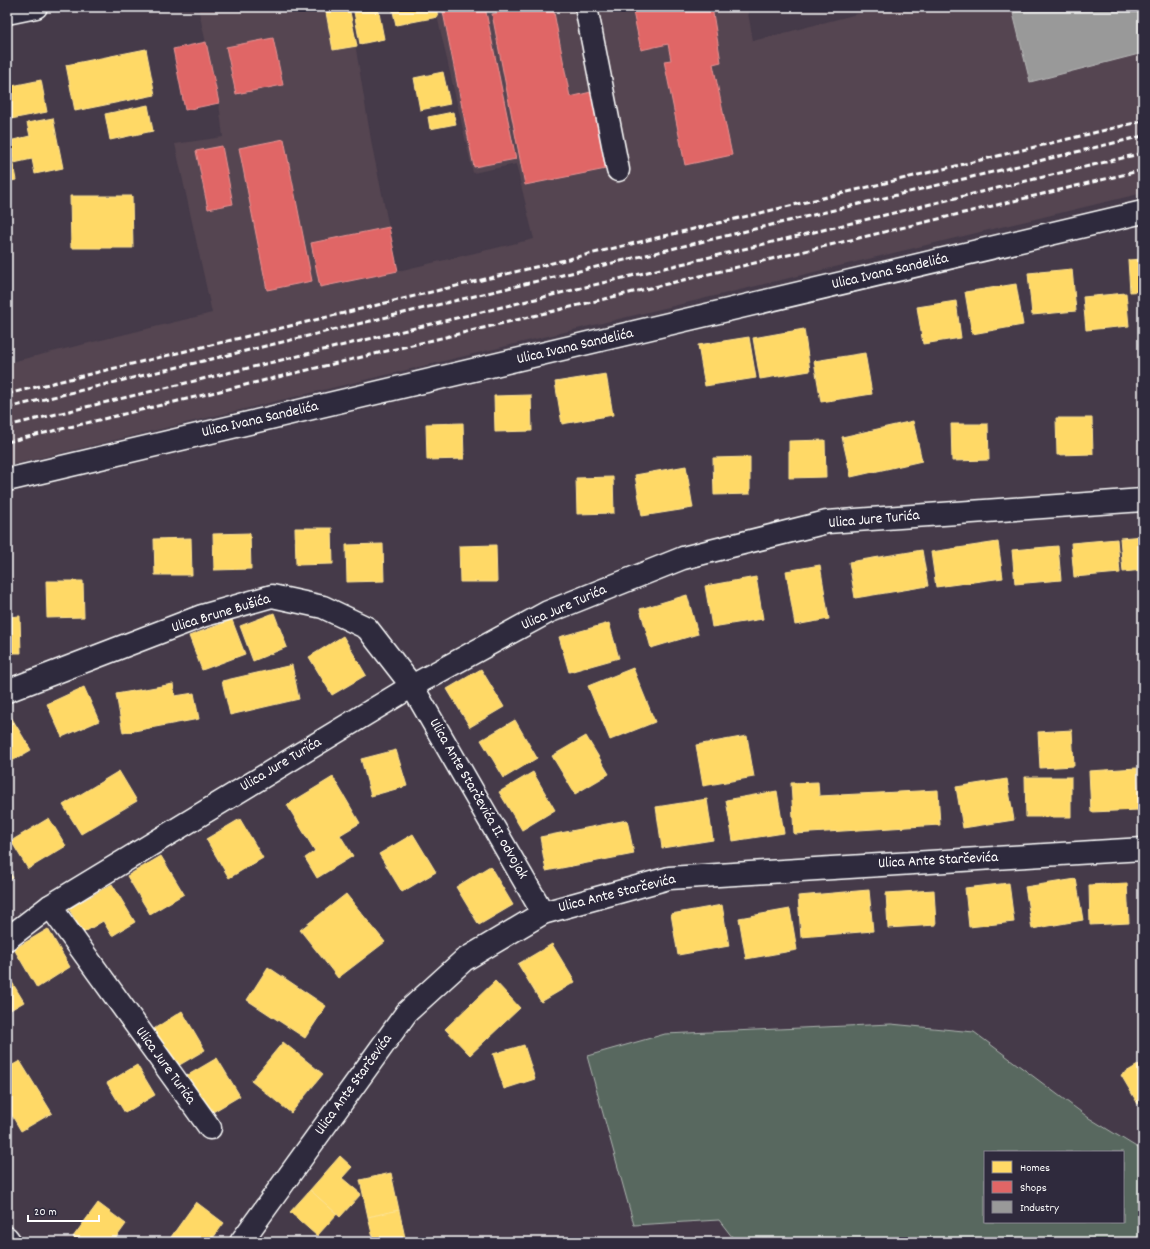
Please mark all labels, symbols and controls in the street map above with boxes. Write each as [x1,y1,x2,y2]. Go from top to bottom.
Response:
street label: Ulica Ivana Sandelića [830,248,951,296]
street label: Ulica Ivana Sandelića [515,323,636,371]
street label: Ulica Ivana Sandelića [200,396,321,444]
street label: Ulica Jure Turića [828,505,921,535]
street label: Ulica Jure Turića [518,579,611,637]
street label: Ulica Brune Bušića [169,588,274,639]
street label: Ulica Ante Starčevića II. odvojak [423,714,533,884]
street label: Ulica Jure Turića [236,732,327,798]
street label: Ulica Ante Starčevića [877,847,1000,875]
street label: Ulica Ante Starčevića [556,869,679,919]
street label: Ulica Jure Turića [129,1023,201,1110]
street label: Ulica Ante Starčevića [310,1029,399,1140]
legend [984,1151,1124,1223]
text: Homes [1020,1160,1050,1177]
text: Shops [1020,1180,1047,1197]
scale bar [28,1197,99,1223]
text: Industry [1020,1200,1060,1217]
text: 20 m [34,1204,57,1221]

